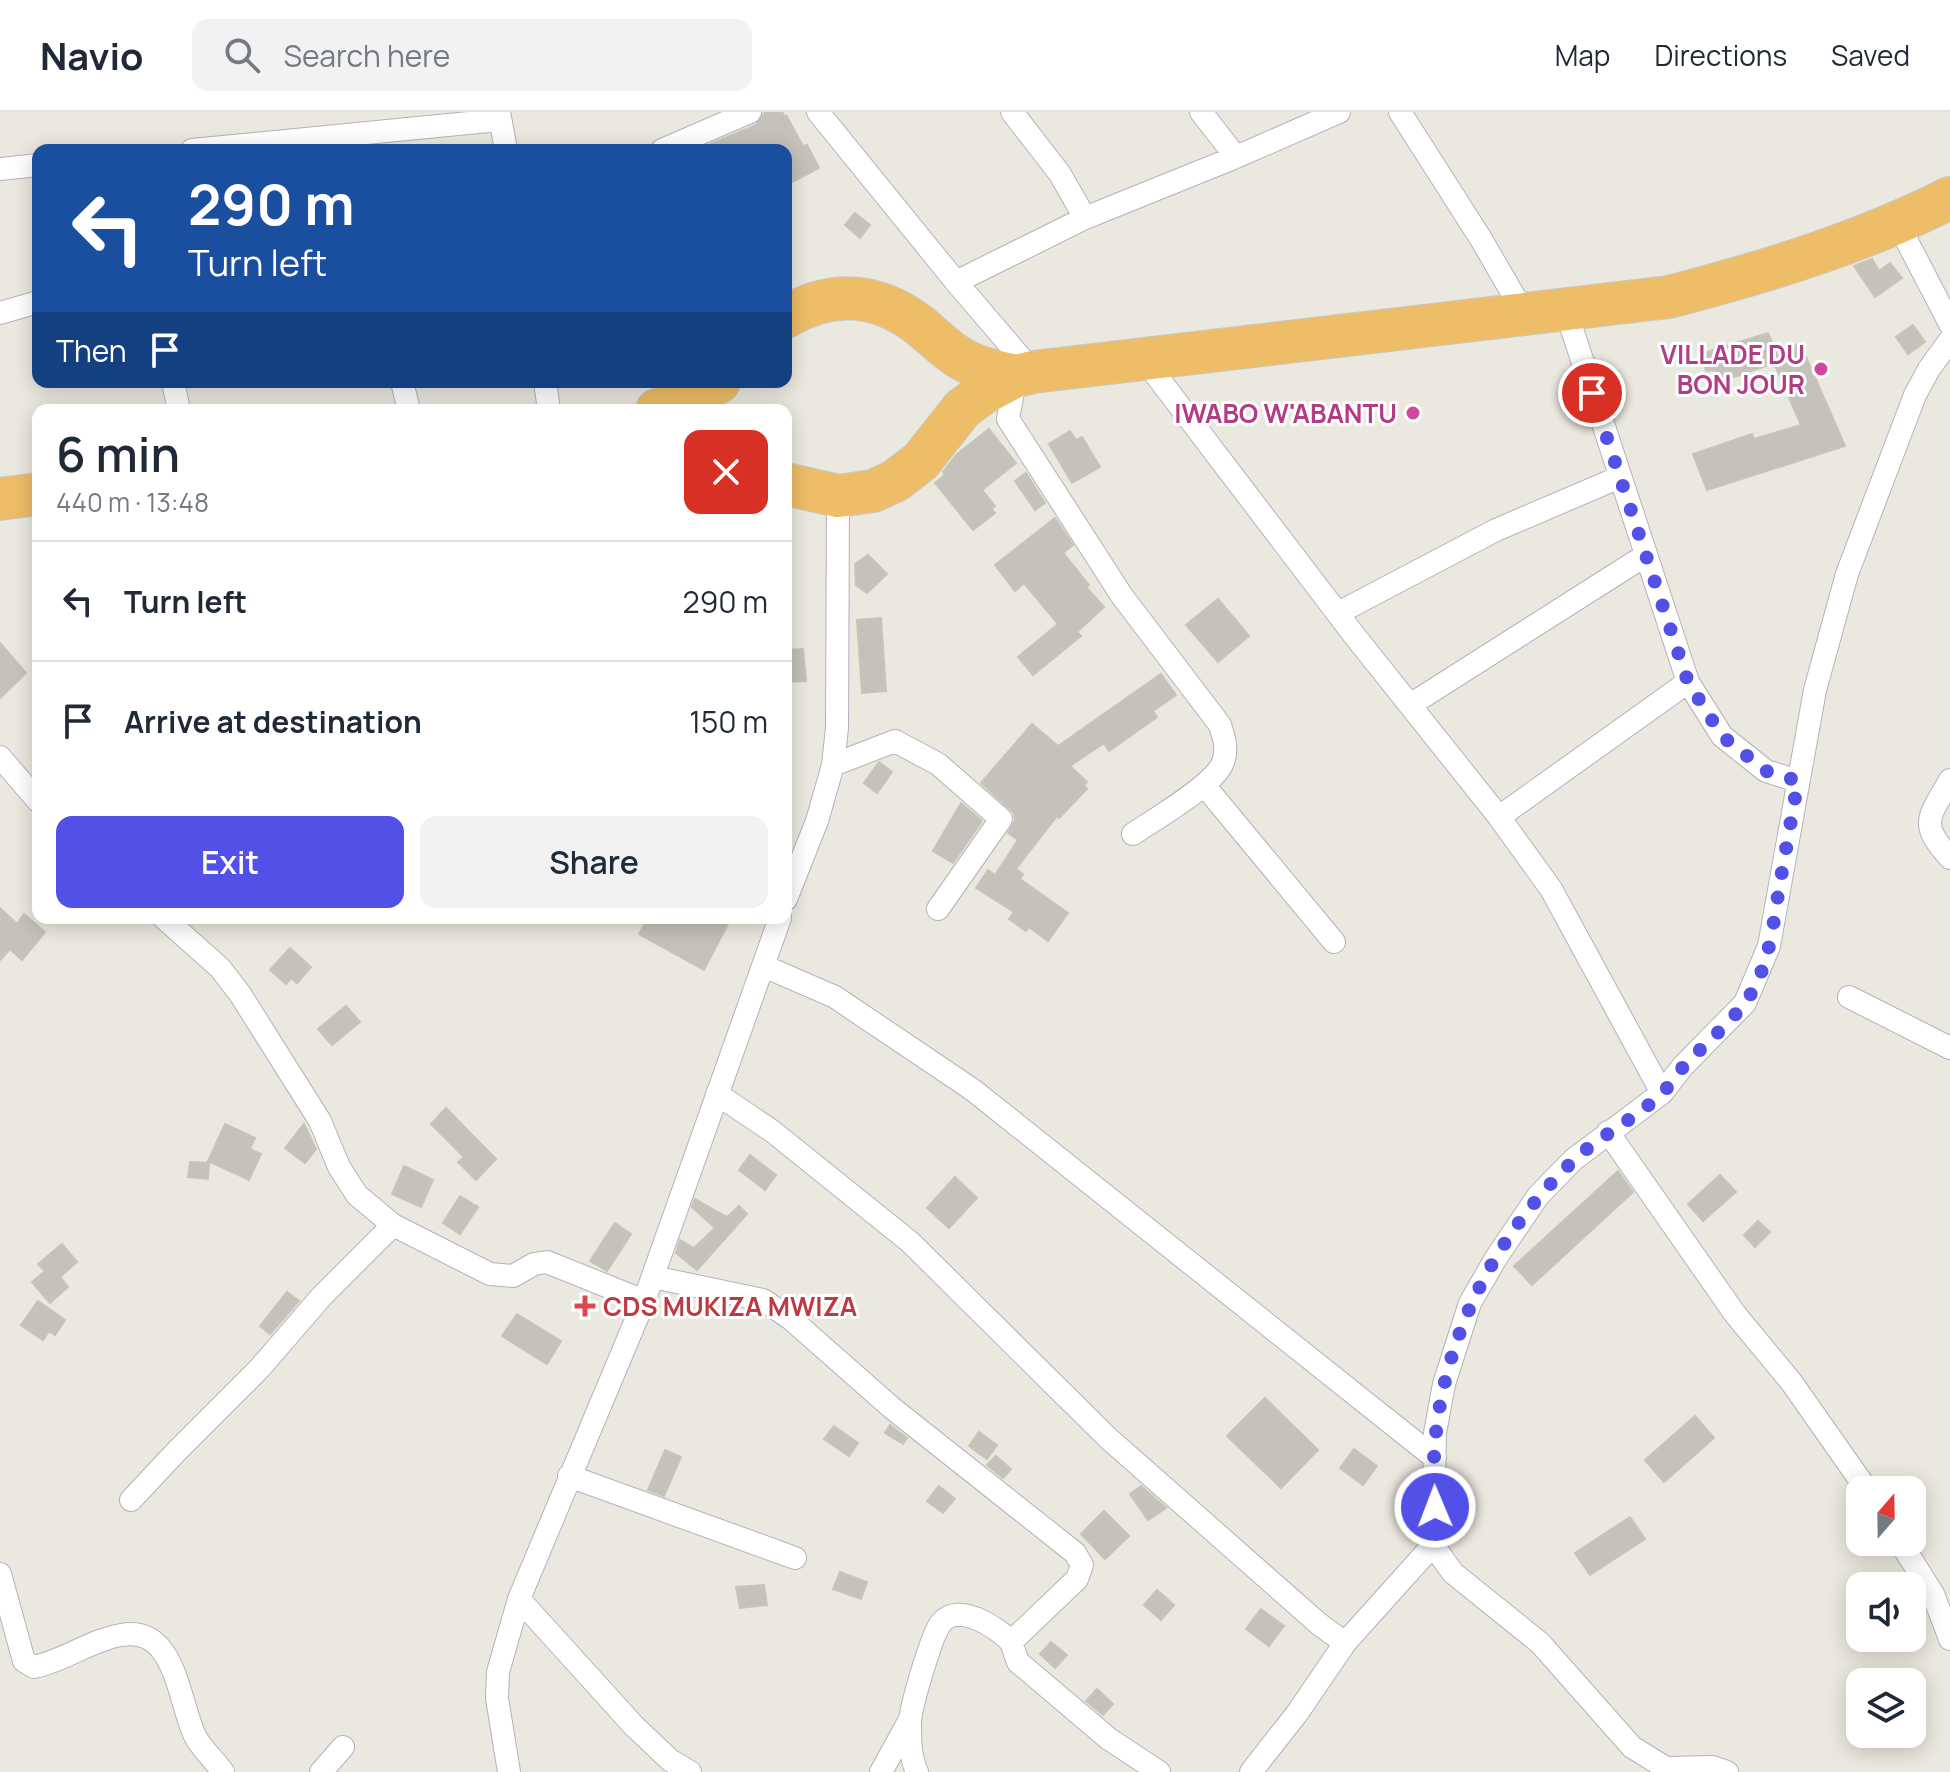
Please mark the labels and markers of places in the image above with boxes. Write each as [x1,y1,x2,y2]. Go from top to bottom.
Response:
place label: VILLADE DU BON JOUR [1660,336,1805,402]
pin [1558,359,1626,427]
marker: VILLADE DU BON JOUR [1812,360,1830,378]
place label: IWABO W'ABANTU [1174,395,1397,431]
marker: IWABO W'ABANTU [1404,404,1422,422]
place label: CDS MUKIZA MWIZA [603,1288,857,1324]
marker: CDS MUKIZA MWIZA [574,1295,596,1317]

